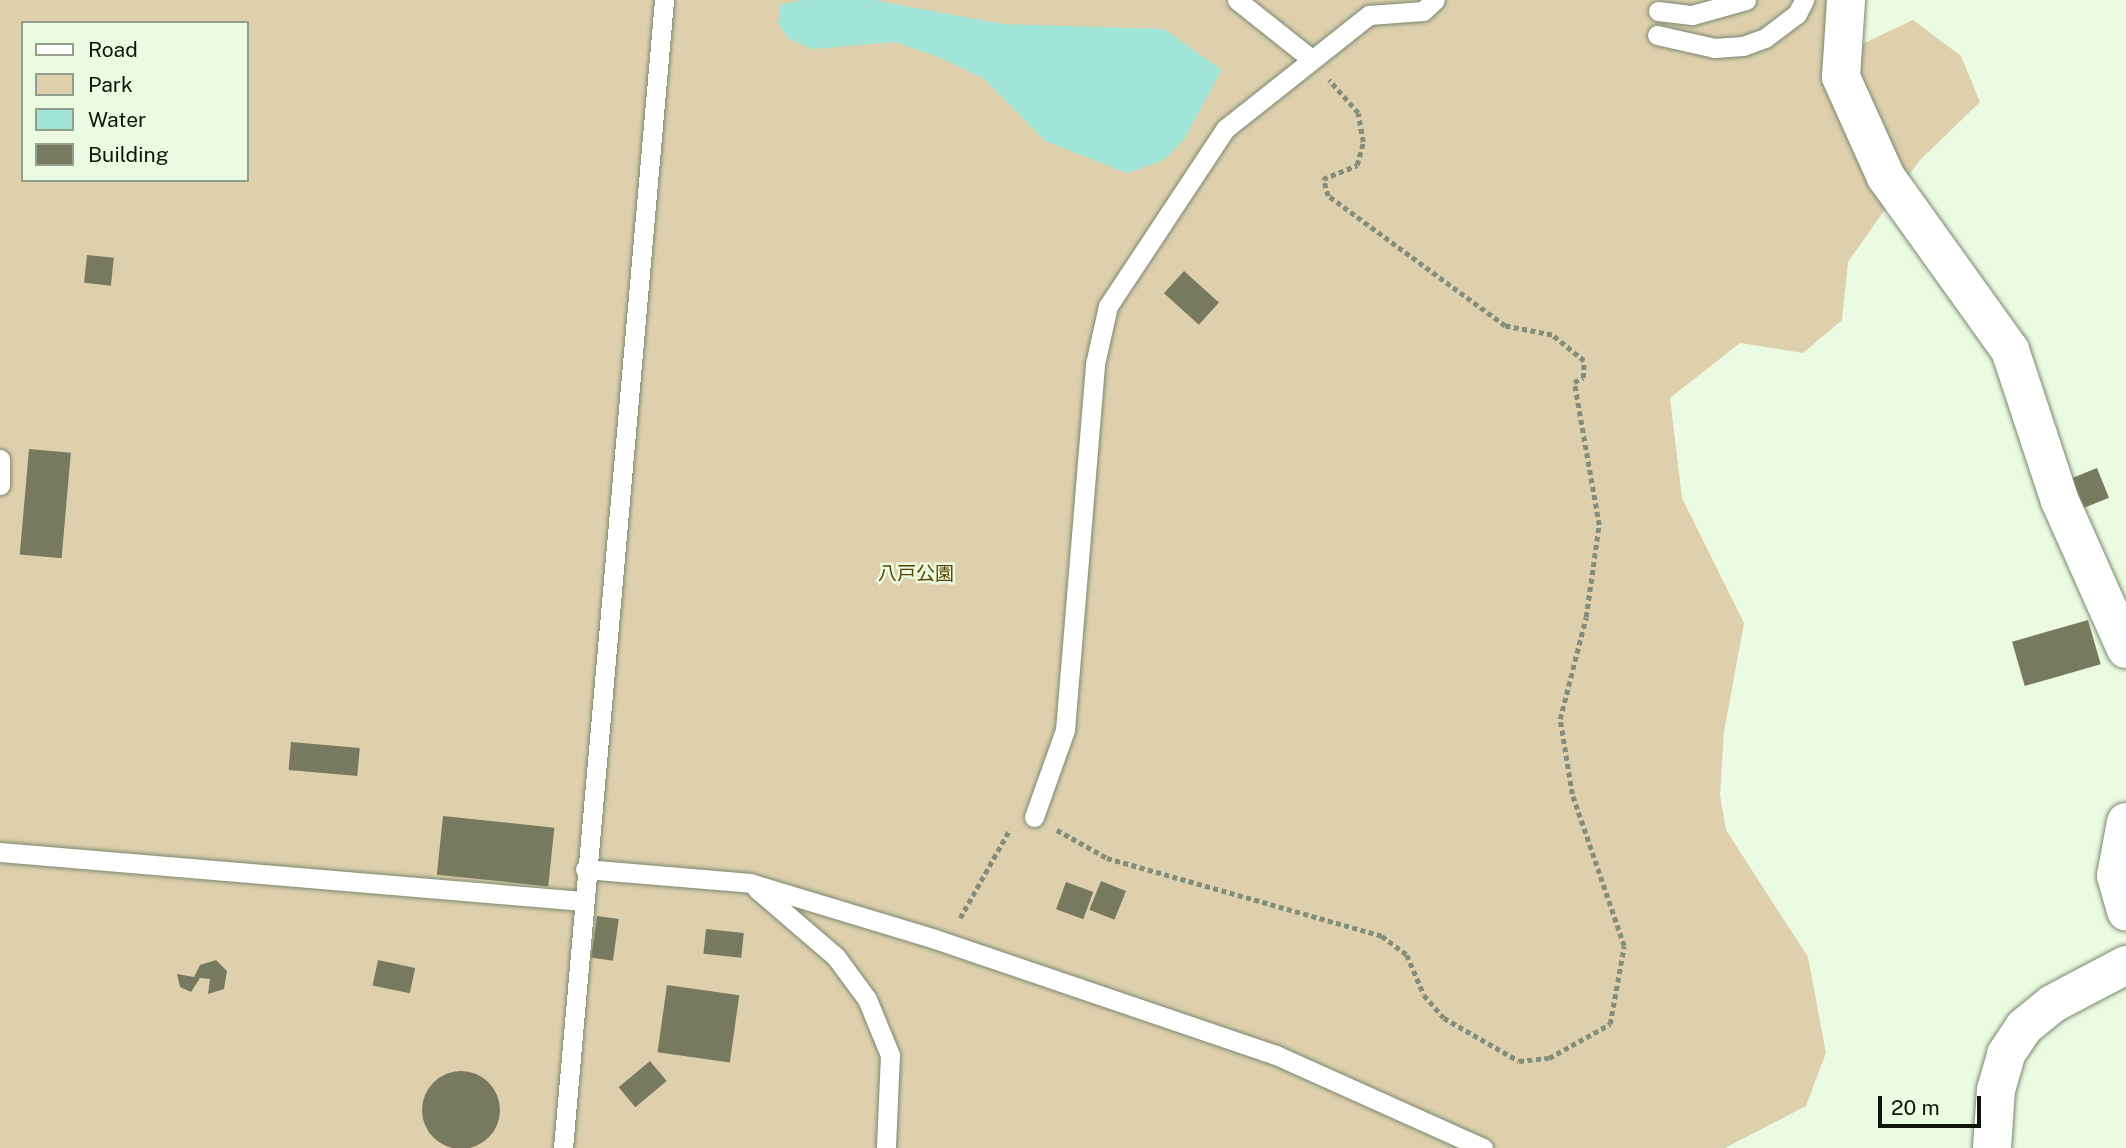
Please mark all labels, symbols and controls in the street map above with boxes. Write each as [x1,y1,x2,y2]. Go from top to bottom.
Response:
legend [21,21,248,182]
text: Road [88,37,138,62]
text: Park [88,72,133,97]
text: Water [88,107,146,132]
text: Building [88,142,169,167]
park label: 八戸公園 [878,563,954,585]
scale bar [1881,1082,1984,1126]
text: 20 m [1891,1095,1940,1120]

